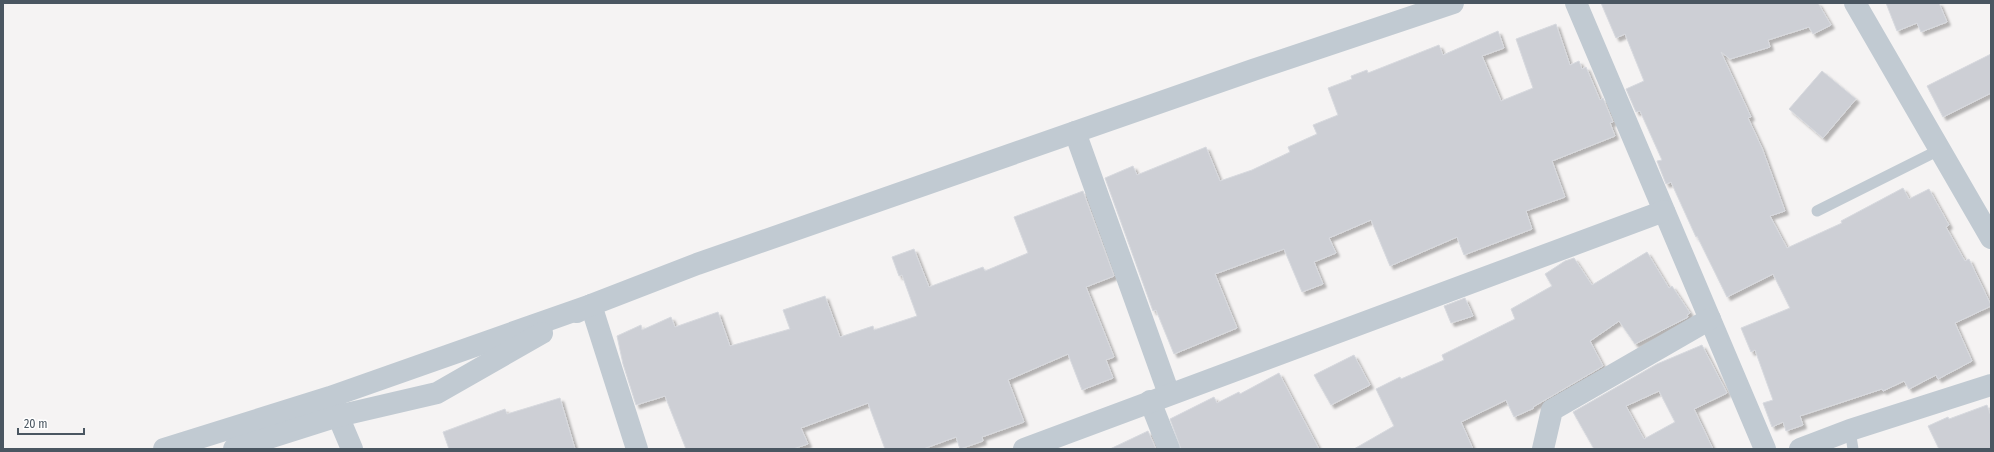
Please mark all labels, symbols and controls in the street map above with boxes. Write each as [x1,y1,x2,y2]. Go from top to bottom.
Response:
scale bar [18,410,84,436]
text: 20 m [24,417,48,431]

